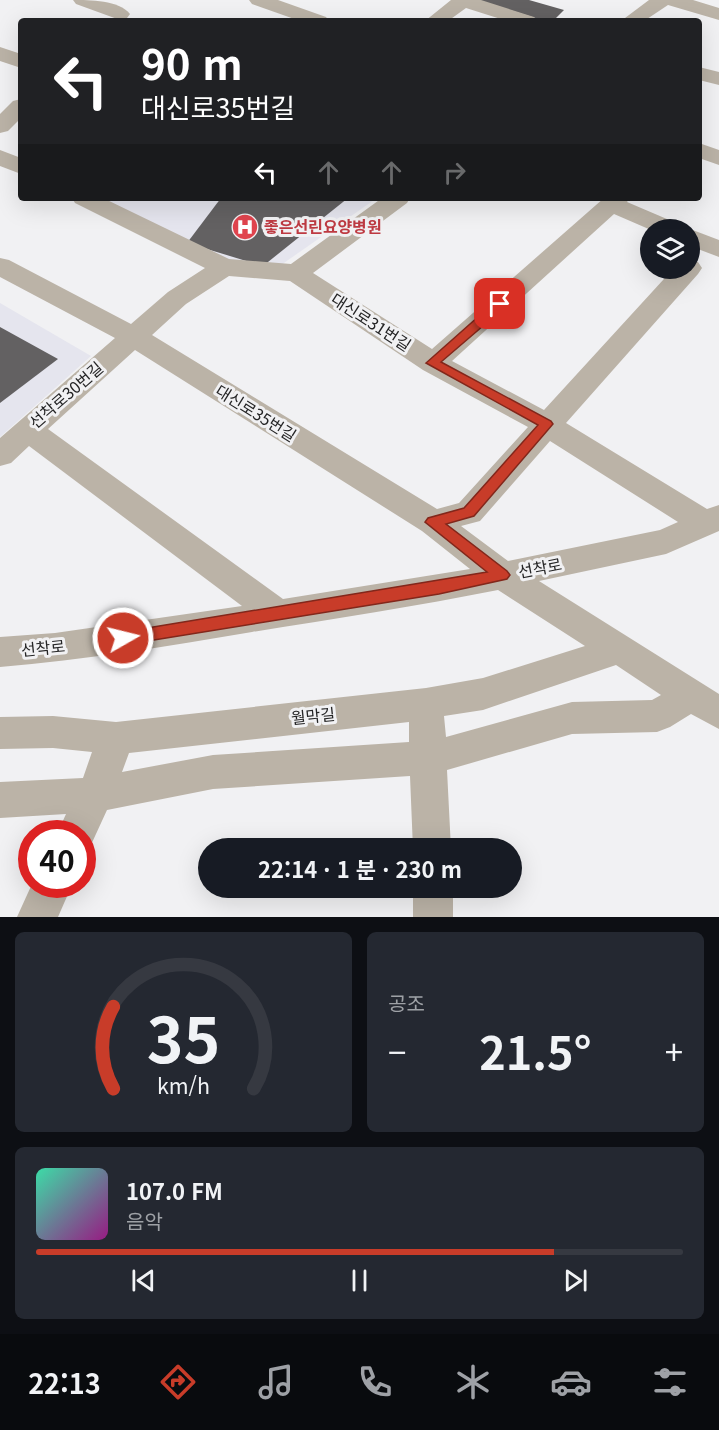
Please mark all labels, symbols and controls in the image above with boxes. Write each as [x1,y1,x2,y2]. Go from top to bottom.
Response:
text: 90 m [141,31,243,92]
icon: left [42,42,120,120]
text: 대신로35번길 [141,87,295,126]
icon: left [249,156,282,189]
icon: ahead [312,156,345,189]
icon: ahead [375,156,408,189]
icon: right [438,156,471,189]
hospital icon: 좋은선린요양병원 [230,212,260,242]
place label: 좋은선린요양병원 [264,214,382,238]
map controls [640,219,700,279]
button: layers [640,219,700,279]
pin [474,278,525,329]
street label: 대신로31번길 [327,286,416,356]
icon: arrive [483,287,516,320]
street label: 선착로30번길 [23,355,108,433]
street label: 대신로35번길 [211,378,302,447]
street label: 선착로 [516,551,564,583]
position arrow [91,606,155,670]
street label: 선착로 [20,633,66,661]
street label: 월막길 [290,701,336,729]
speed limit sign: 40 [18,820,96,898]
text: 22:14 · 1 분 · 230 m [258,852,462,884]
text: 공조 [388,988,425,1017]
text: 35 [147,991,220,1081]
text: 21.5° [479,1018,592,1083]
text: − [388,1027,406,1075]
text: + [665,1027,683,1075]
text: km/h [157,1069,210,1100]
text: 107.0 FM [126,1174,223,1206]
text: 음악 [126,1206,163,1235]
icon: previous [127,1264,160,1297]
icon: pause [343,1264,376,1297]
icon: next [559,1264,592,1297]
icon: directions [157,1361,199,1403]
icon: music [255,1361,297,1403]
icon: phone [354,1361,396,1403]
icon: climate [452,1361,494,1403]
icon: car [550,1361,592,1403]
icon: filters [649,1361,691,1403]
text: 22:13 [28,1363,101,1402]

